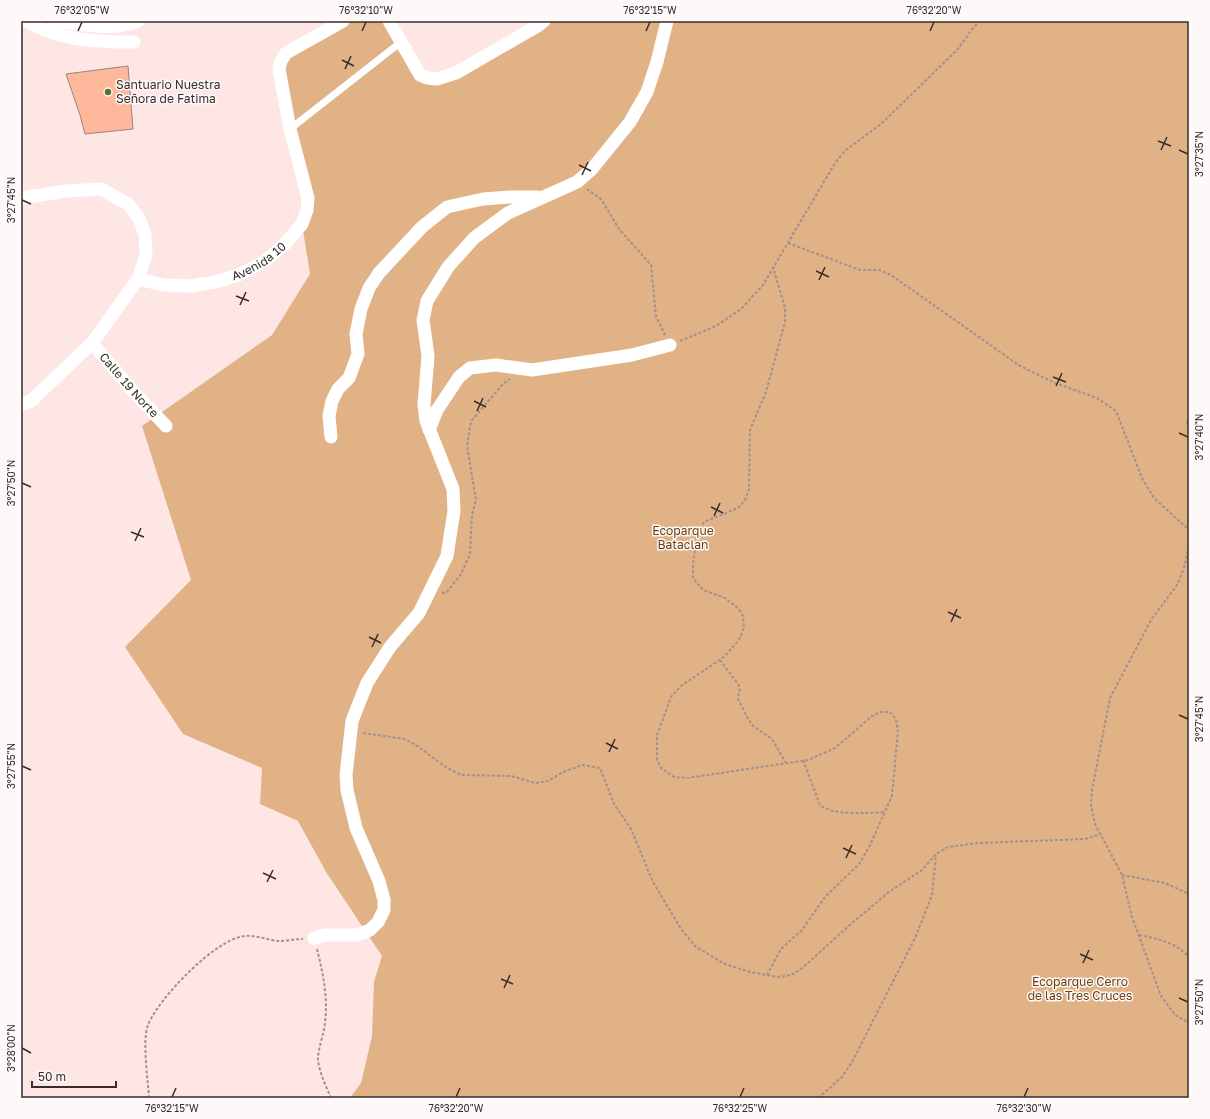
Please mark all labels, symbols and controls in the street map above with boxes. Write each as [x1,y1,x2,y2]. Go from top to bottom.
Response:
text: 76°32'05"W [55,4,110,16]
text: 76°32'10"W [339,4,393,16]
text: 76°32'15"W [623,4,677,16]
text: 76°32'20"W [907,4,962,16]
place label: Santuario Nuestra Señora de Fatima [116,77,221,106]
marker: Santuario Nuestra Señora de Fatima [103,87,113,97]
text: 3°27'35"N [1193,131,1205,177]
text: 3°27'45"N [5,177,17,223]
street label: Avenida 10 [230,238,289,283]
street label: Calle 19 Norte [97,349,162,420]
text: 3°27'40"N [1193,414,1205,460]
text: 3°27'50"N [5,460,17,506]
park label: Ecoparque Bataclan [652,523,714,552]
text: 3°27'45"N [1193,696,1205,742]
text: 3°27'55"N [5,743,17,789]
park label: Ecoparque Cerro de las Tres Cruces [1028,974,1132,1003]
text: 3°27'50"N [1193,979,1205,1025]
text: 3°28'00"N [5,1024,17,1072]
scale bar [32,1063,116,1089]
text: 50 m [38,1069,66,1084]
text: 76°32'15"W [145,1102,199,1114]
text: 76°32'20"W [429,1102,484,1114]
text: 76°32'25"W [713,1102,768,1114]
text: 76°32'30"W [997,1102,1052,1114]

